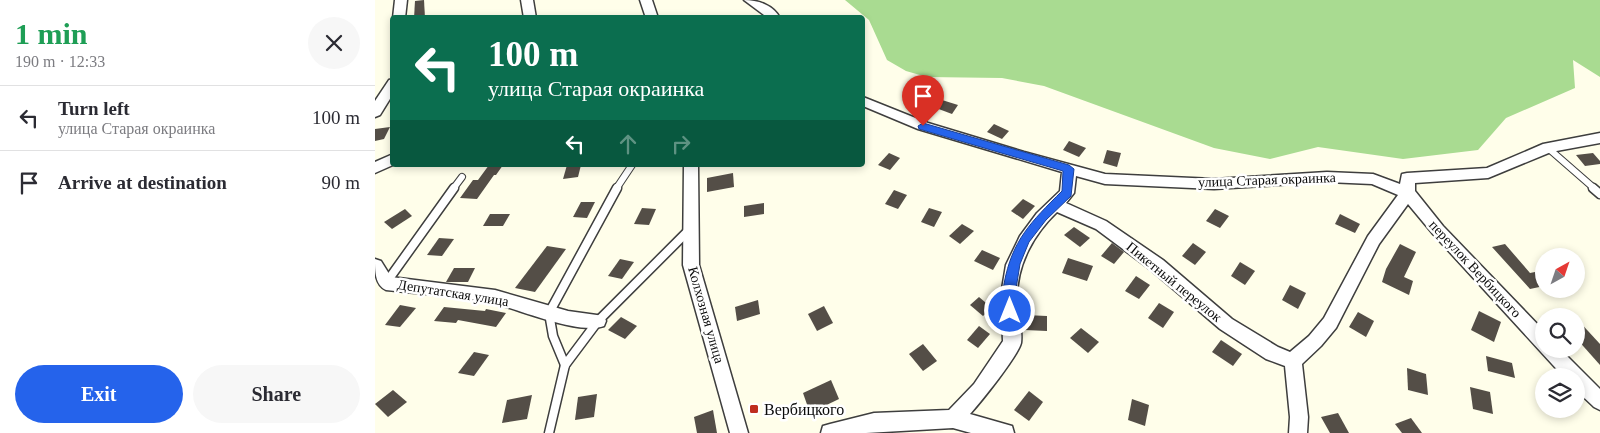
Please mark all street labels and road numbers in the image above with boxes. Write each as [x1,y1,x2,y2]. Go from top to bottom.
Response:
street label: улица Старая окраинка [1198,170,1337,190]
street label: переулок Вербицкого [1426,217,1524,321]
street label: Пикетный переулок [1123,239,1225,325]
street label: Колхозная улица [685,265,727,366]
street label: Депутатская улица [396,277,510,309]

